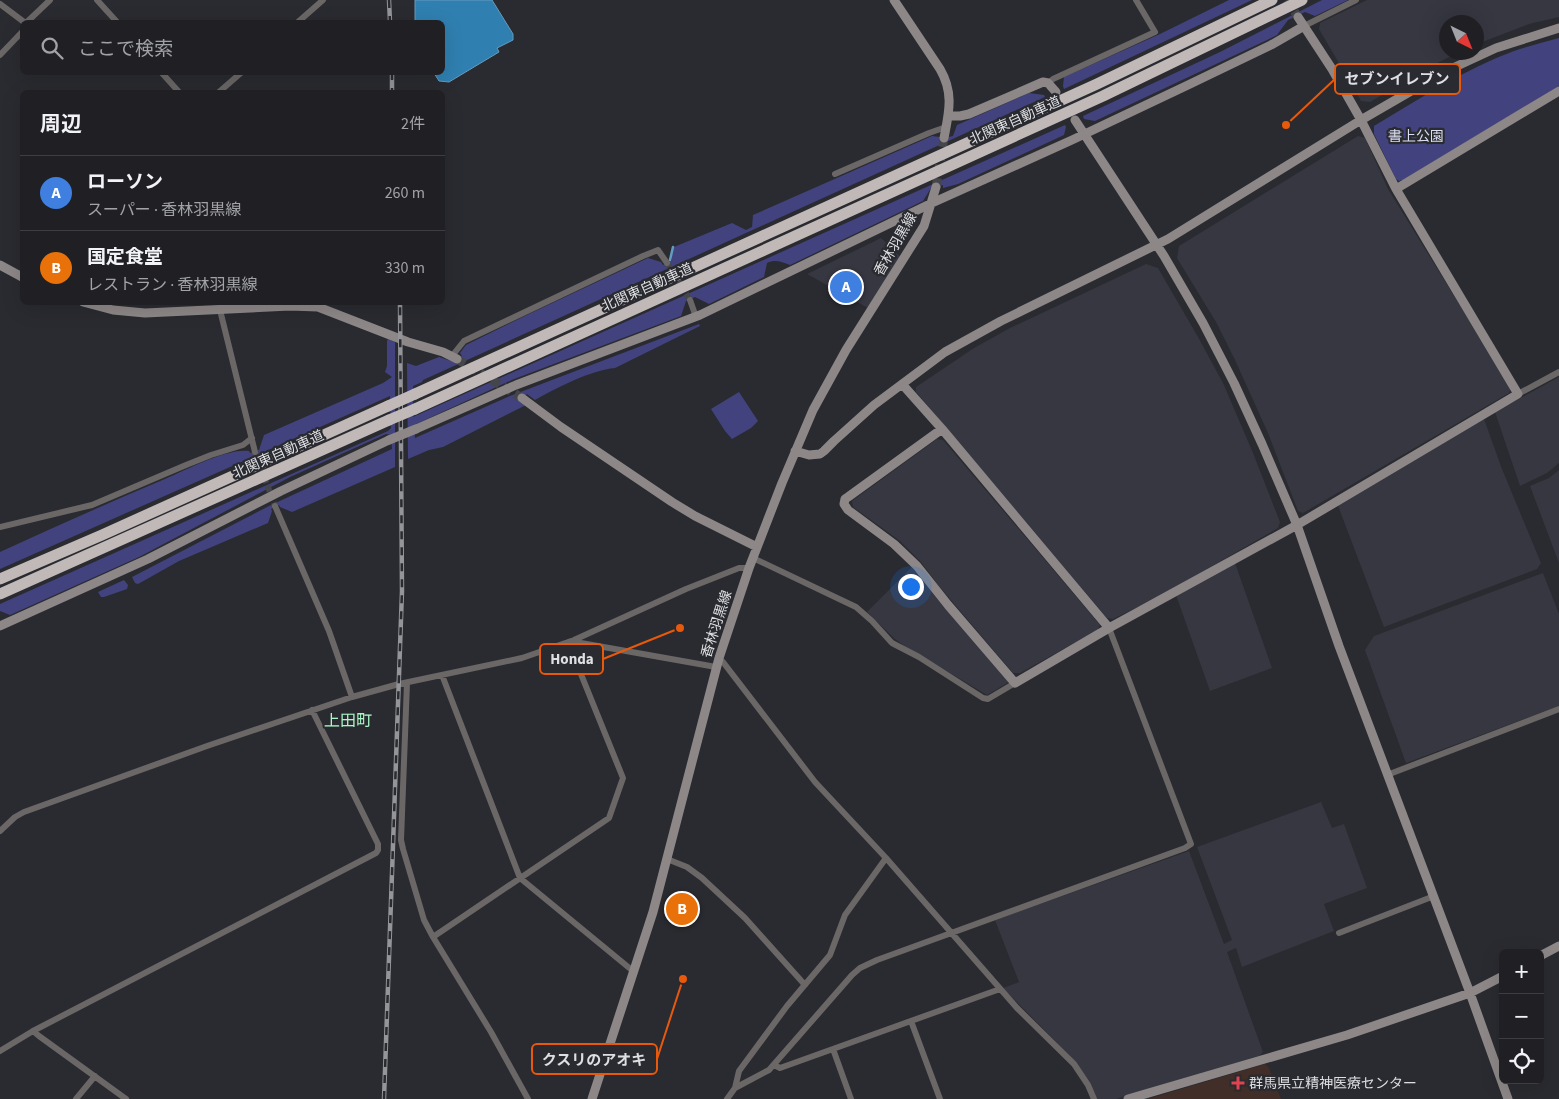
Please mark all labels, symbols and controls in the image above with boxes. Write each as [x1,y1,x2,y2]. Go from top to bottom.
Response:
north arrow [1439,15,1484,60]
search box [20,20,445,75]
icon: search [38,34,66,62]
text: ここで検索 [78,36,173,63]
callout: セブンイレブン [1335,64,1460,94]
text: セブンイレブン [1344,69,1450,90]
street label: 北関東自動車道 [967,92,1064,150]
text: 周辺 [40,109,82,139]
text: 2件 [401,113,425,135]
park label: 書上公園 [1388,127,1444,147]
text: ローソン [87,169,163,196]
text: A [51,182,61,204]
text: 260 m [385,182,425,204]
text: スーパー · 香林羽黒線 [87,199,241,221]
street label: 香林羽黒線 [870,209,922,280]
text: 国定食堂 [87,244,163,271]
text: B [51,257,61,279]
text: 330 m [385,257,425,279]
street label: 北関東自動車道 [599,259,696,317]
pin: A [830,268,862,306]
text: レストラン · 香林羽黒線 [87,274,257,296]
street label: 北関東自動車道 [230,426,327,484]
your location [898,574,924,600]
street label: 香林羽黒線 [697,588,737,661]
callout: Honda [540,644,603,674]
text: Honda [550,649,594,670]
district label: 上田町 [324,710,372,732]
pin: B [666,890,698,928]
map controls [1499,949,1544,1084]
button: + [1499,949,1544,994]
button: − [1499,994,1544,1039]
button: locate [1499,1039,1544,1084]
callout: クスリのアオキ [532,1044,657,1074]
text: クスリのアオキ [542,1050,646,1071]
place label: 群馬県立精神医療センター [1249,1074,1417,1094]
marker: 群馬県立精神医療センター [1231,1076,1245,1090]

